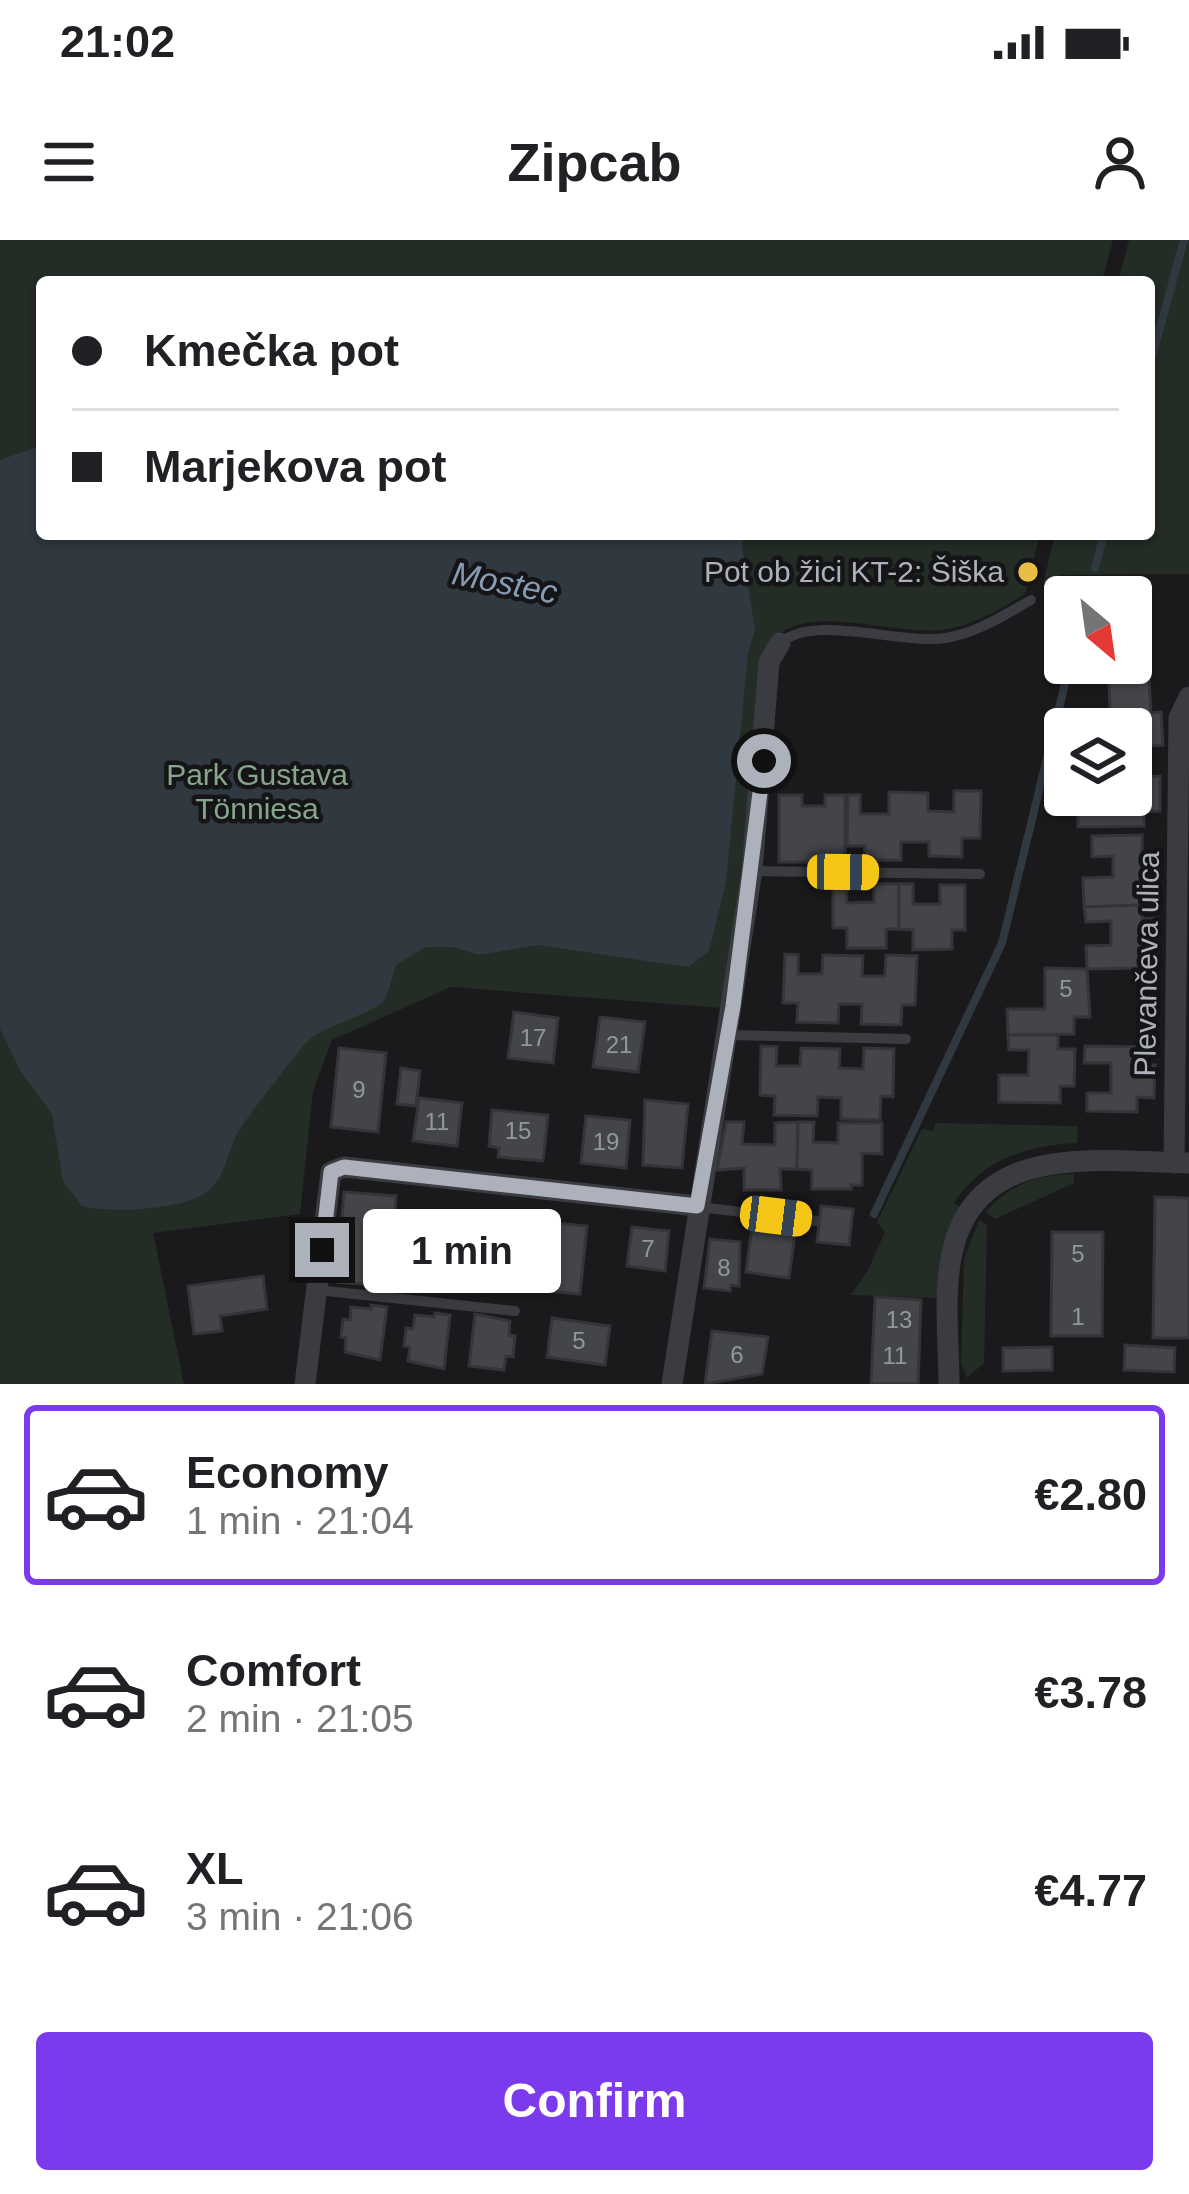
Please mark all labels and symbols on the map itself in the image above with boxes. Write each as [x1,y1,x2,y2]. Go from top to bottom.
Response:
water label: Mostec [449,554,561,611]
place label: Pot ob žici KT-2: Šiška [704,555,1004,588]
marker: Pot ob žici KT-2: Šiška [1015,559,1041,585]
north arrow [1044,576,1152,684]
route start [737,734,791,788]
park label: Park Gustava Tönniesa [166,758,348,825]
street label: Plevančeva ulica [1128,851,1165,1077]
car [807,853,879,891]
house number: 5 [1059,975,1073,1002]
house number: 17 [520,1024,546,1051]
house number: 21 [606,1031,632,1058]
house number: 9 [352,1076,366,1103]
house number: 11 [425,1108,449,1135]
house number: 15 [505,1117,531,1144]
house number: 19 [593,1128,619,1155]
car [738,1194,814,1238]
callout: 1 min [364,1208,562,1292]
route end [295,1223,349,1277]
house number: 7 [641,1235,655,1262]
house number: 5 [1071,1240,1085,1267]
house number: 8 [717,1254,731,1281]
house number: 1 [1071,1303,1085,1330]
house number: 13 [886,1306,912,1333]
house number: 5 [572,1327,586,1354]
house number: 6 [730,1341,744,1368]
house number: 11 [883,1342,907,1369]

